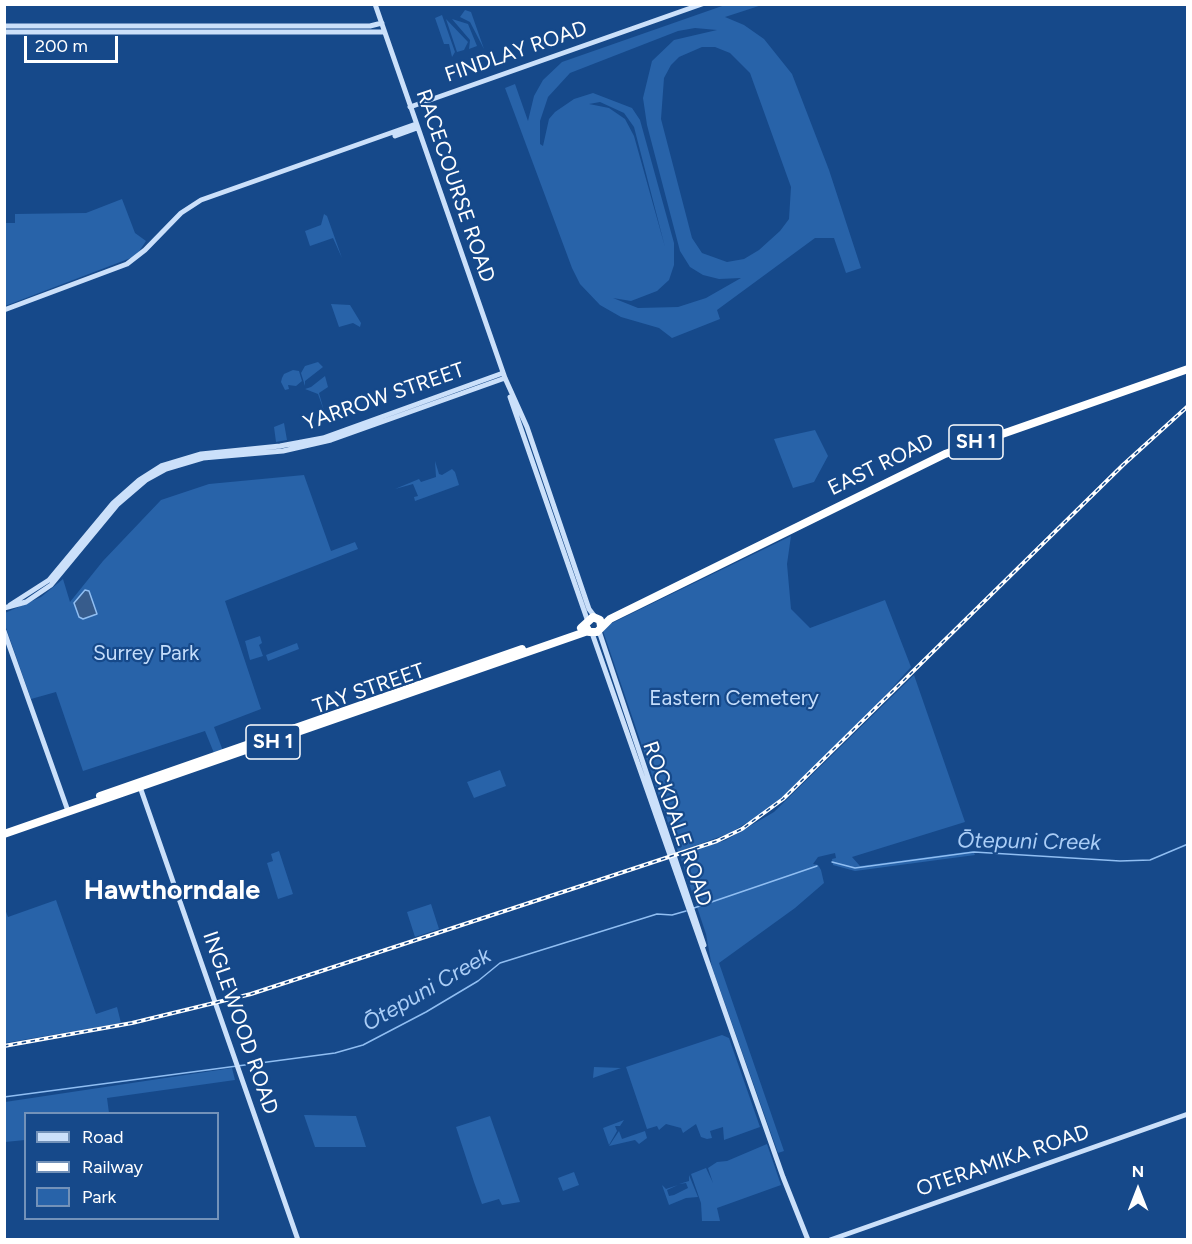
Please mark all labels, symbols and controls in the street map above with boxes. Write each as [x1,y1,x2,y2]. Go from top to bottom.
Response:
street label: FINDLAY ROAD [442,16,590,88]
scale bar [27,24,122,62]
text: 200 m [35,35,88,57]
street label: RACECOURSE ROAD [410,86,500,286]
street label: YARROW STREET [300,358,468,436]
road number: SH 1 [949,425,1003,459]
street label: EAST ROAD [824,429,938,501]
park label: Surrey Park [93,641,199,667]
street label: TAY STREET [310,658,428,720]
park label: Eastern Cemetery [649,686,819,712]
road number: SH 1 [246,725,300,759]
street label: ROCKDALE ROAD [637,738,717,910]
water label: Ōtepuni Creek [957,828,1101,856]
district label: Hawthorndale [84,875,260,907]
street label: INGLEWOOD ROAD [197,928,283,1118]
water label: Ōtepuni Creek [358,943,496,1037]
legend [24,1112,219,1220]
street label: OTERAMIKA ROAD [913,1120,1093,1202]
text: Road [82,1126,123,1148]
text: Railway [82,1156,143,1178]
north arrow [1108,1160,1168,1220]
text: N [1132,1162,1144,1181]
text: Park [82,1186,116,1208]

